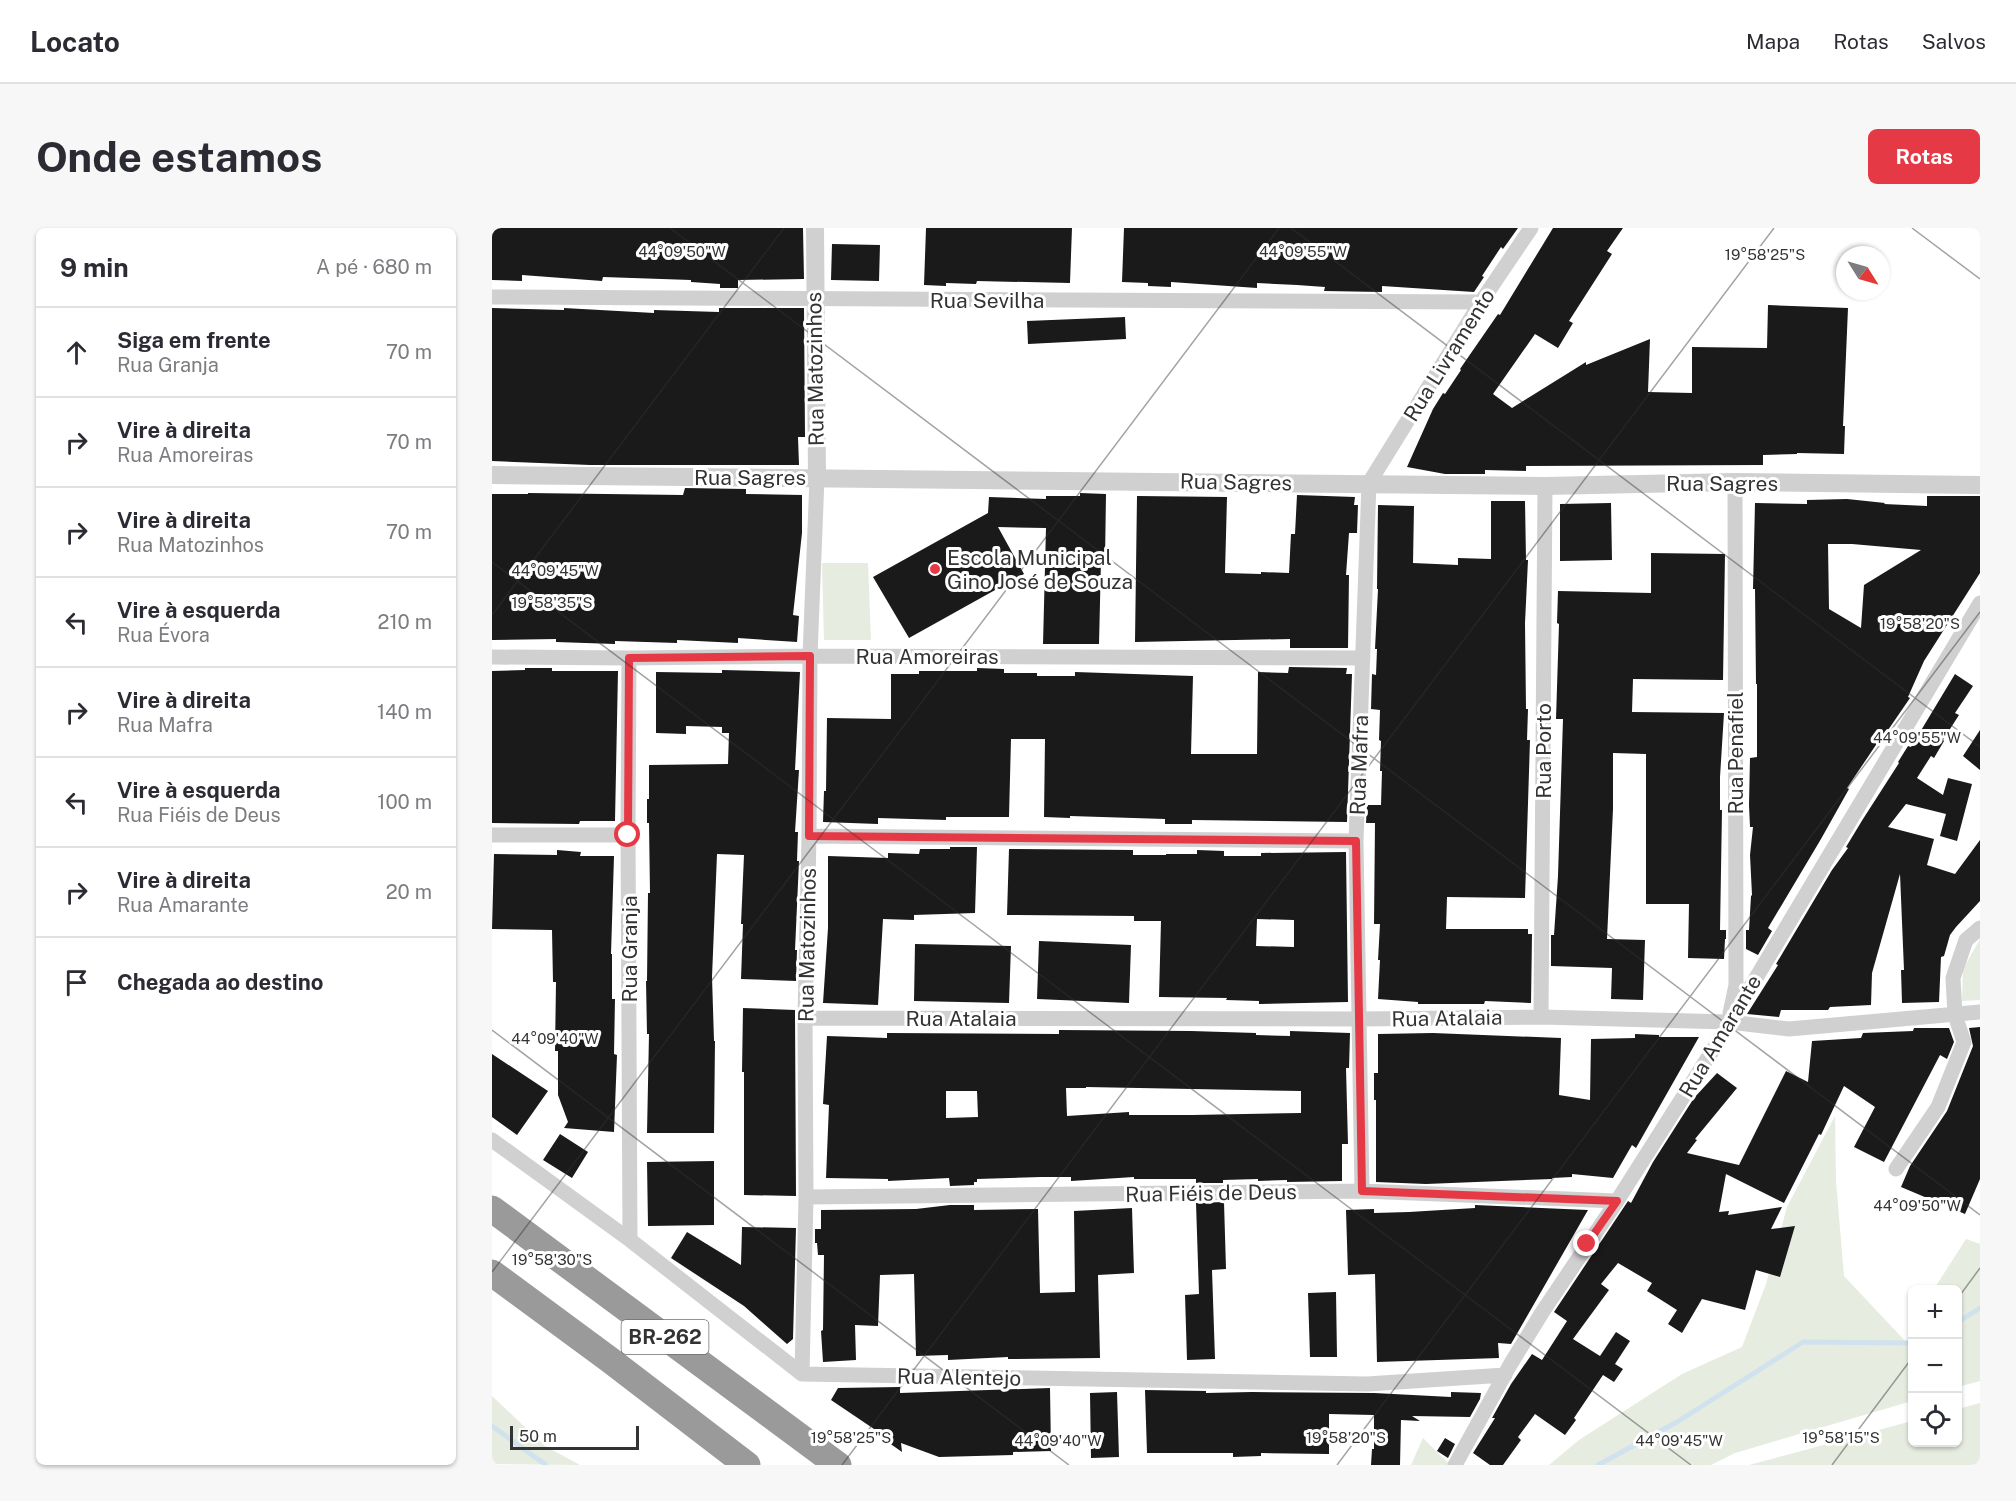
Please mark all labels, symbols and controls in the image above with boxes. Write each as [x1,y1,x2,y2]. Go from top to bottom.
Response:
text: Locato [30,25,120,58]
text: Mapa [1746,29,1800,54]
text: Rotas [1833,29,1889,54]
text: Salvos [1922,29,1986,54]
button: Rotas [1868,129,1980,184]
text: Onde estamos [36,132,322,181]
text: 44°09'50"W [638,243,726,260]
text: 44°09'55"W [1259,243,1347,260]
text: 19°58'25"S [1725,246,1805,263]
north arrow [1836,246,1890,300]
text: 9 min [60,252,129,283]
text: A pé · 680 m [316,255,432,279]
street label: Rua Livramento [1398,284,1500,426]
street label: Rua Sevilha [930,288,1044,313]
street label: Rua Matozinhos [801,292,829,446]
text: Siga em frente [117,327,271,353]
icon: ahead [60,336,93,369]
text: 70 m [386,340,432,364]
text: Rua Granja [117,353,219,377]
text: Vire à direita [117,417,251,443]
icon: right [60,426,93,459]
text: 70 m [386,430,432,454]
text: Rua Amoreiras [117,443,253,467]
street label: Rua Sagres [694,465,806,490]
street label: Rua Sagres [1180,469,1292,495]
street label: Rua Sagres [1666,471,1778,496]
text: Vire à direita [117,507,251,533]
icon: right [60,516,93,549]
text: 70 m [386,520,432,544]
text: Rua Matozinhos [117,533,264,557]
place label: Escola Municipal Gino José de Souza [947,545,1133,594]
text: 44°09'45"W [511,562,599,579]
marker: Escola Municipal Gino José de Souza [928,562,942,576]
text: 19°58'35"S [512,594,592,611]
text: Vire à esquerda [117,597,281,623]
icon: left [60,606,93,639]
text: 210 m [378,610,432,634]
text: 19°58'20"S [1880,615,1960,632]
text: Rua Évora [117,623,210,647]
street label: Rua Amoreiras [855,644,999,669]
text: Vire à direita [117,687,251,713]
street label: Rua Penafiel [1723,691,1748,815]
icon: right [60,696,93,729]
text: 140 m [377,700,432,724]
street label: Rua Porto [1531,703,1556,799]
text: Rua Mafra [117,713,213,737]
street label: Rua Mafra [1345,714,1373,816]
text: 44°09'55"W [1873,729,1961,746]
text: Vire à esquerda [117,777,281,803]
icon: left [60,786,93,819]
text: 100 m [377,790,432,814]
text: Rua Fiéis de Deus [117,803,281,827]
route start [614,821,640,847]
text: Vire à direita [117,867,251,893]
street label: Rua Matozinhos [793,868,821,1022]
icon: right [60,876,93,909]
text: 20 m [386,880,432,904]
text: Rua Amarante [117,893,249,917]
street label: Rua Granja [617,895,642,1003]
icon: arrive [60,966,93,999]
text: Chegada ao destino [117,969,323,995]
street label: Rua Amarante [1674,970,1766,1102]
street label: Rua Atalaia [1391,1005,1503,1031]
street label: Rua Atalaia [905,1006,1017,1031]
text: 44°09'40"W [511,1030,599,1047]
street label: Rua Fiéis de Deus [1125,1179,1297,1207]
text: 44°09'50"W [1873,1197,1961,1214]
route end [1573,1230,1599,1256]
text: 19°58'30"S [512,1251,592,1268]
map controls [1908,1285,1962,1447]
button: + [1908,1285,1962,1339]
road number: BR-262 [622,1320,708,1354]
button: − [1908,1339,1962,1393]
street label: Rua Alentejo [897,1363,1021,1391]
button: locate [1908,1393,1962,1447]
scale bar [510,1423,639,1450]
text: 50 m [519,1427,557,1446]
text: 19°58'25"S [811,1429,891,1446]
text: 19°58'20"S [1306,1429,1386,1446]
text: 19°58'15"S [1802,1429,1880,1446]
text: 44°09'40"W [1014,1432,1102,1449]
text: 44°09'45"W [1635,1432,1723,1449]

